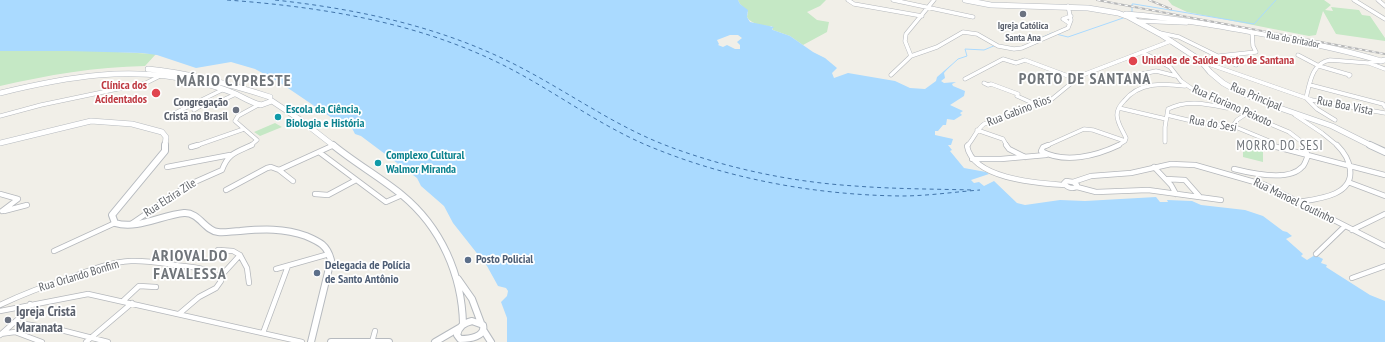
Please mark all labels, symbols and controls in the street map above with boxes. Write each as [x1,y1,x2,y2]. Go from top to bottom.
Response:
marker: Igreja Católica Santa Ana [1018,9,1028,19]
place label: Igreja Católica Santa Ana [998,20,1048,44]
street label: Rua do Britador [1265,29,1321,51]
place label: Unidade de Saúde Porto de Santana [1142,54,1294,68]
marker: Unidade de Saúde Porto de Santana [1127,55,1139,67]
district label: PORTO DE SANTANA [1019,69,1151,89]
district label: MÁRIO CYPRESTE [176,71,292,91]
place label: Clínica dos Acidentados [95,79,147,107]
street label: Rua Principal [1228,80,1284,114]
street label: Rua Floriano Peixoto [1190,82,1274,130]
marker: Clínica dos Acidentados [150,87,162,99]
street label: Rua Gabino Rios [985,92,1053,130]
street label: Rua Boa Vista [1316,94,1374,118]
place label: Congregação Cristã no Brasil [164,96,228,124]
place label: Escola da Ciência, Biologia e História [286,103,365,131]
marker: Congregação Cristã no Brasil [231,105,241,115]
marker: Escola da Ciência, Biologia e História [273,112,283,122]
street label: Rua do Sesi [1188,113,1238,135]
district label: MORRO DO SESI [1237,138,1323,154]
place label: Complexo Cultural Walmor Miranda [386,149,464,177]
marker: Complexo Cultural Walmor Miranda [373,158,383,168]
street label: Rua Manoel Coutinho [1251,175,1337,227]
street label: Rua Elzira Zile [141,176,199,220]
district label: ARIOVALDO FAVALESSA [152,246,228,284]
place label: Posto Policial [476,253,533,267]
marker: Posto Policial [463,255,473,265]
street label: Rua Orlando Bonfim [37,257,121,295]
place label: Delegacia de Polícia de Santo Antônio [325,259,410,287]
marker: Delegacia de Polícia de Santo Antônio [312,268,322,278]
place label: Igreja Cristã Maranata [16,304,76,336]
marker: Igreja Cristã Maranata [3,315,13,325]

